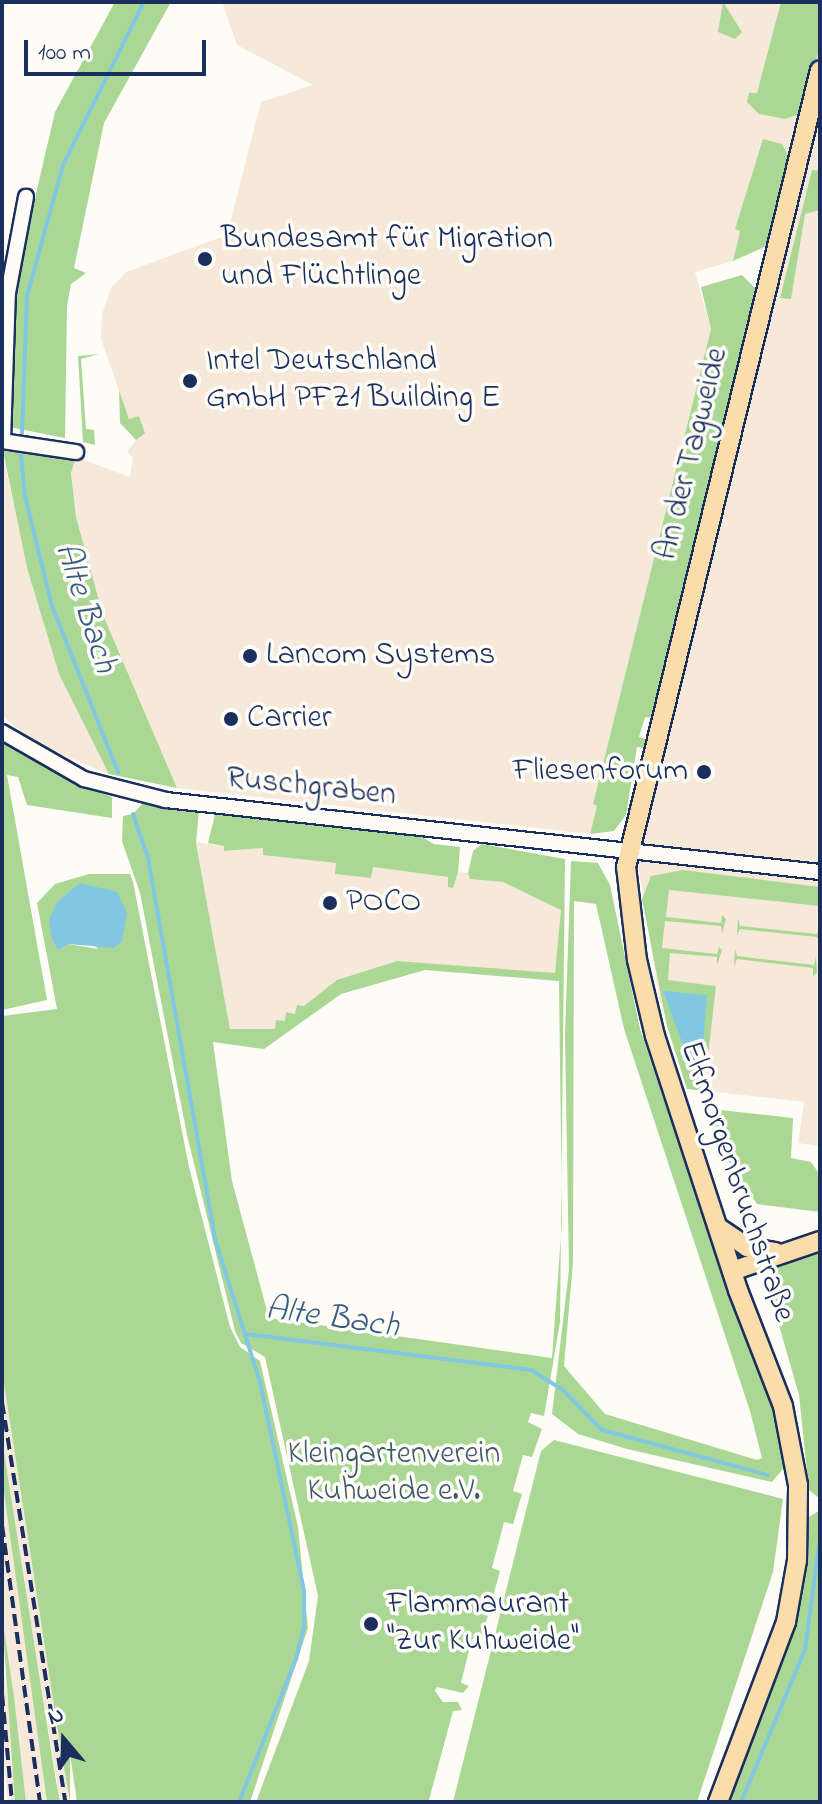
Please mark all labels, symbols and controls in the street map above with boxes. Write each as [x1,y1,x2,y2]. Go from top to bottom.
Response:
scale bar [28,24,210,74]
text: 100 m [38,36,91,71]
place label: Bundesamt für Migration und Flüchtlinge [221,222,553,297]
marker: Bundesamt für Migration und Flüchtlinge [196,250,214,268]
place label: Intel Deutschland GmbH PFZ1 Building E [206,344,500,419]
street label: An der Tagweide [648,344,738,564]
marker: Intel Deutschland GmbH PFZ1 Building E [181,372,199,390]
water label: Alte Bach [44,538,124,678]
place label: Lancom Systems [266,637,495,675]
marker: Lancom Systems [241,647,259,665]
place label: Carrier [247,700,332,738]
marker: Carrier [222,710,240,728]
place label: Fliesenforum [513,753,688,791]
street label: Ruschgraben [224,760,398,816]
marker: Fliesenforum [695,763,713,781]
place label: POCO [346,884,421,922]
marker: POCO [321,894,339,912]
street label: Elfmorgenbruchstraße [670,1037,802,1327]
water label: Alte Bach [263,1289,401,1349]
park label: Kleingartenverein Kuhweide e.V. [288,1437,500,1512]
place label: Flammaurant "Zur Kuhweide" [387,1587,579,1662]
marker: Flammaurant "Zur Kuhweide" [362,1615,380,1633]
north arrow [24,1700,104,1780]
text: N [44,1700,68,1735]

